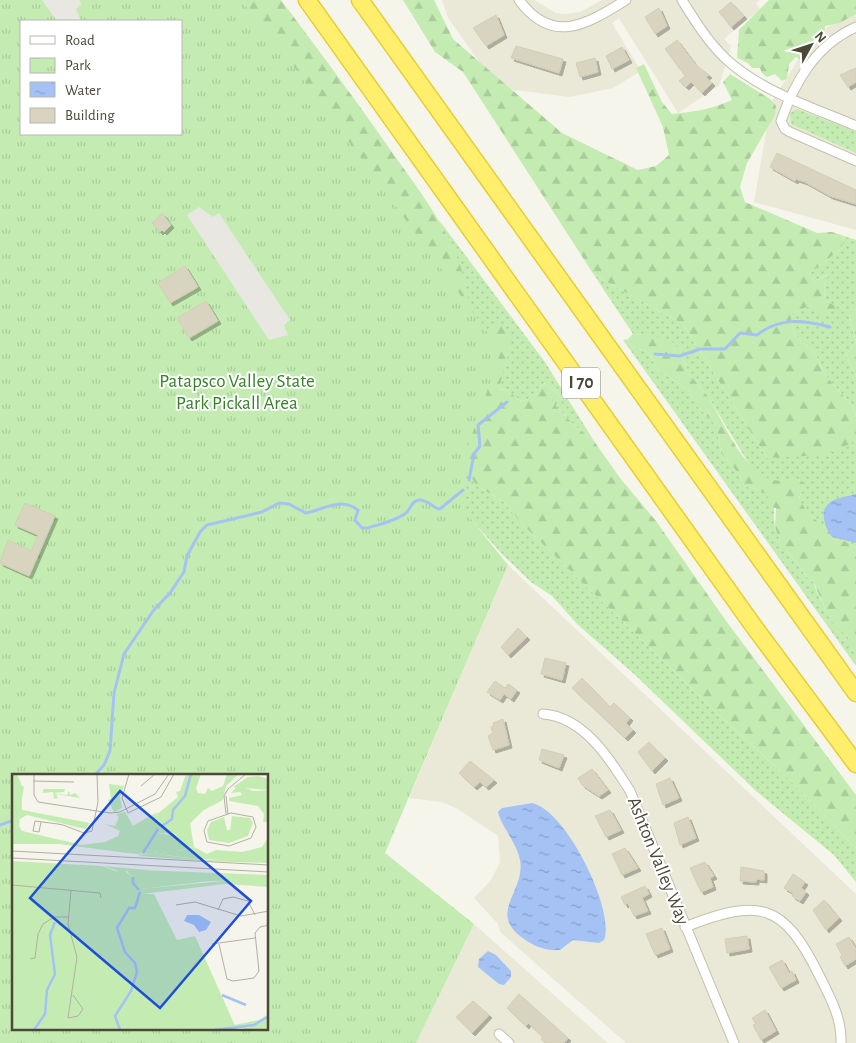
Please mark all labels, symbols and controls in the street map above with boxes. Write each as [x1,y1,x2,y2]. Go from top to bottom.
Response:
legend [20,20,182,135]
north arrow [786,20,836,70]
text: N [812,29,829,46]
text: Road [65,33,95,48]
text: Park [65,58,91,73]
text: Water [65,83,101,98]
text: Building [65,108,115,123]
road number: I 70 [562,368,600,398]
park label: Patapsco Valley State Park Pickall Area [159,372,315,413]
inset map [12,774,269,1030]
street label: Ashton Valley Way [624,794,692,928]

